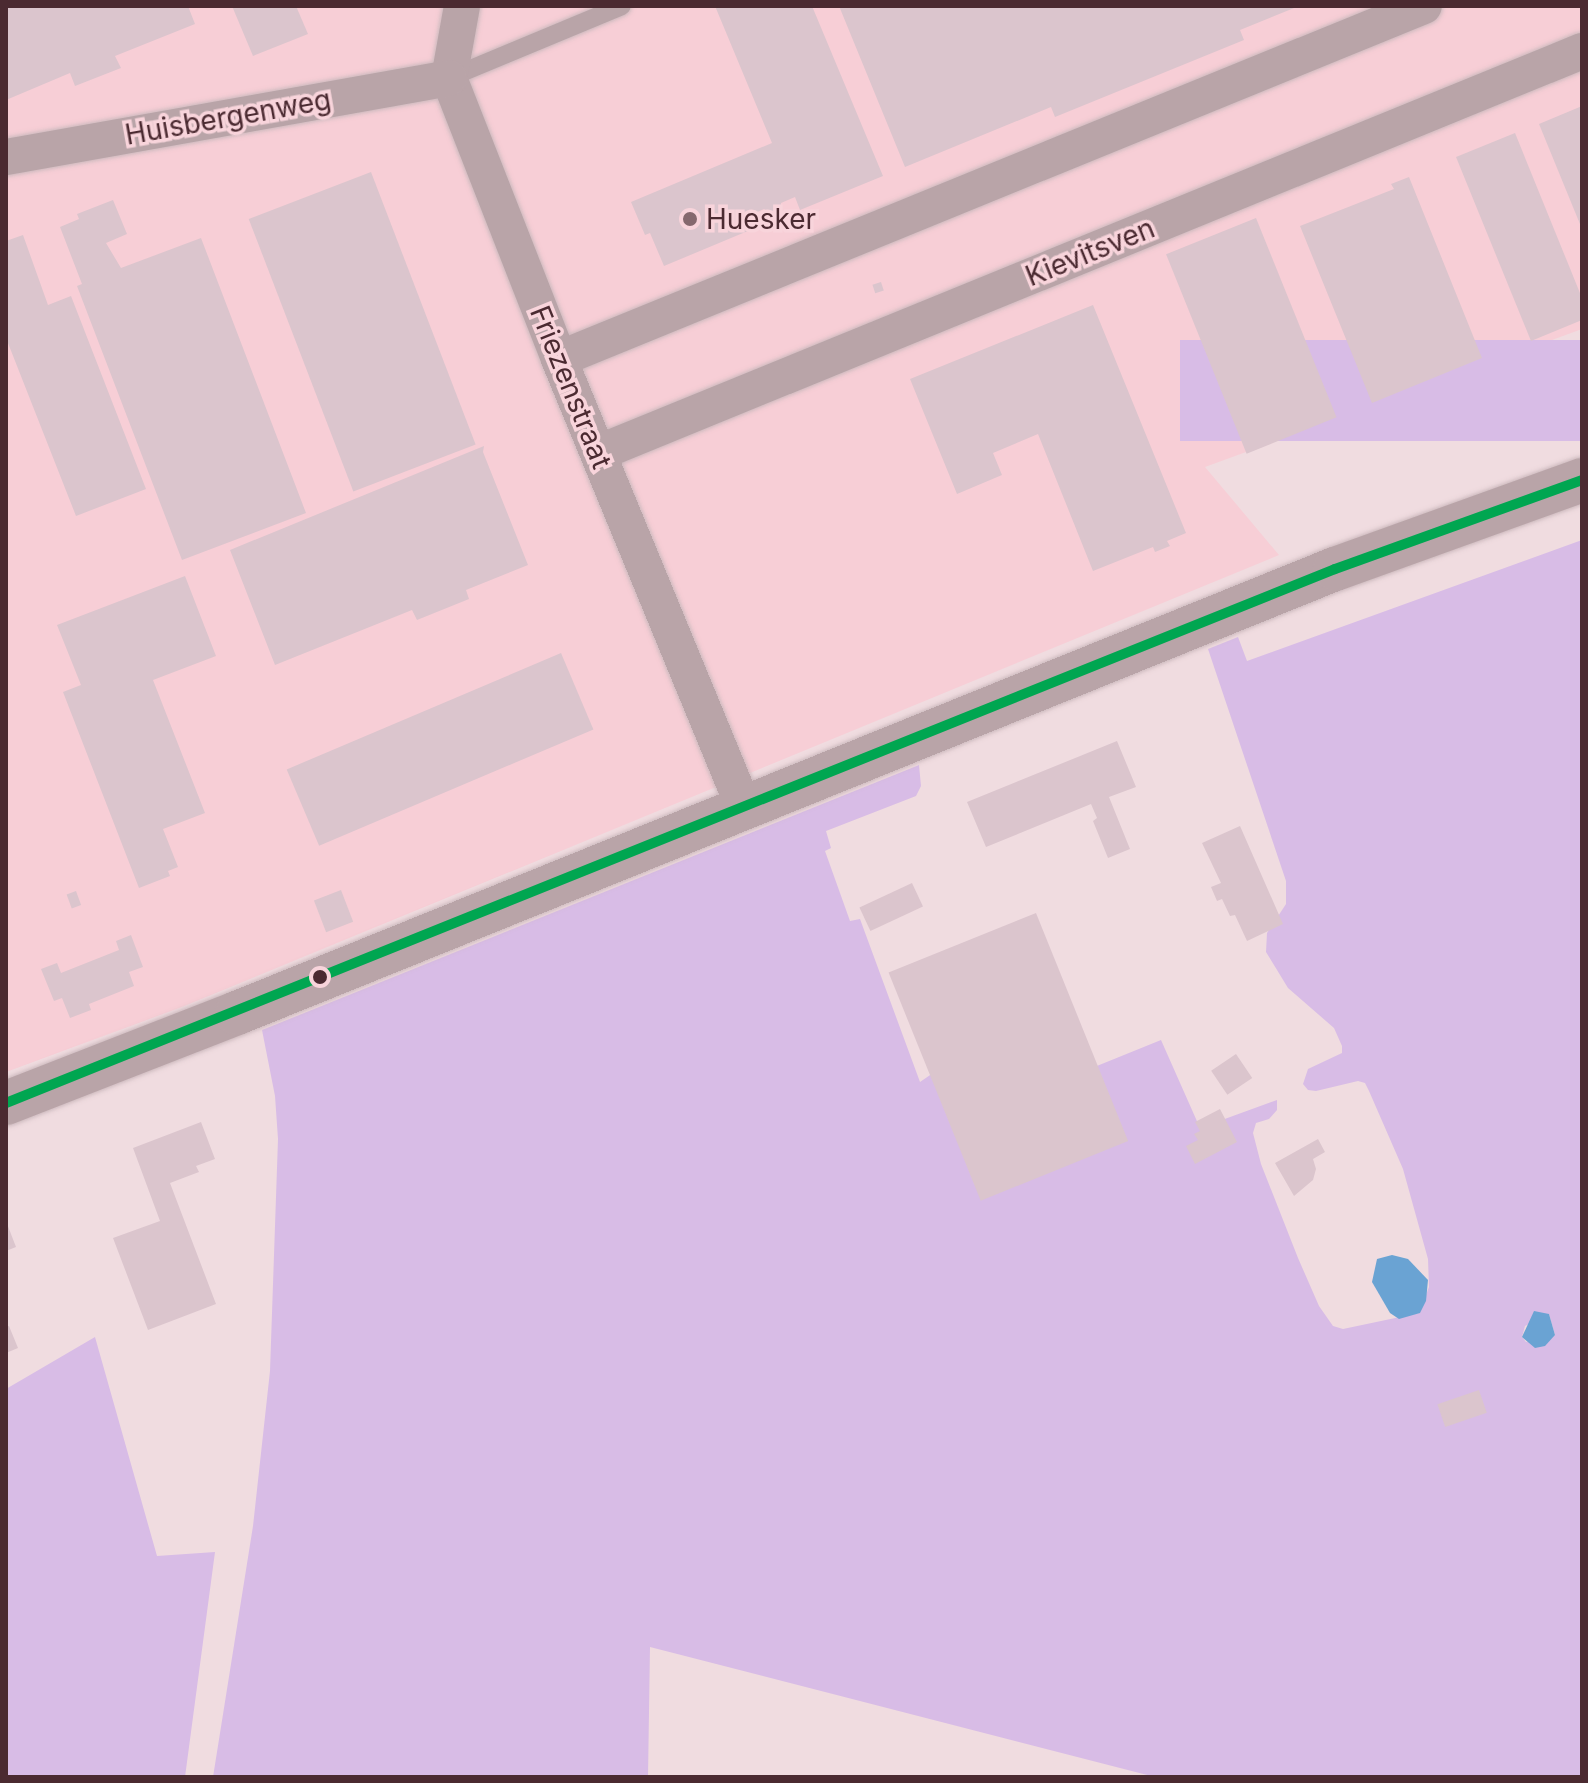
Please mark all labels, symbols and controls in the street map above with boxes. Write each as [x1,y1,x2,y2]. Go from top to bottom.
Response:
street label: Huisbergenweg [122,82,334,152]
place label: Huesker [706,202,816,236]
marker: Huesker [681,210,699,228]
street label: Kievitsven [1021,211,1159,293]
street label: Friezenstraat [523,301,619,473]
unlabelled marker [312,969,328,985]

